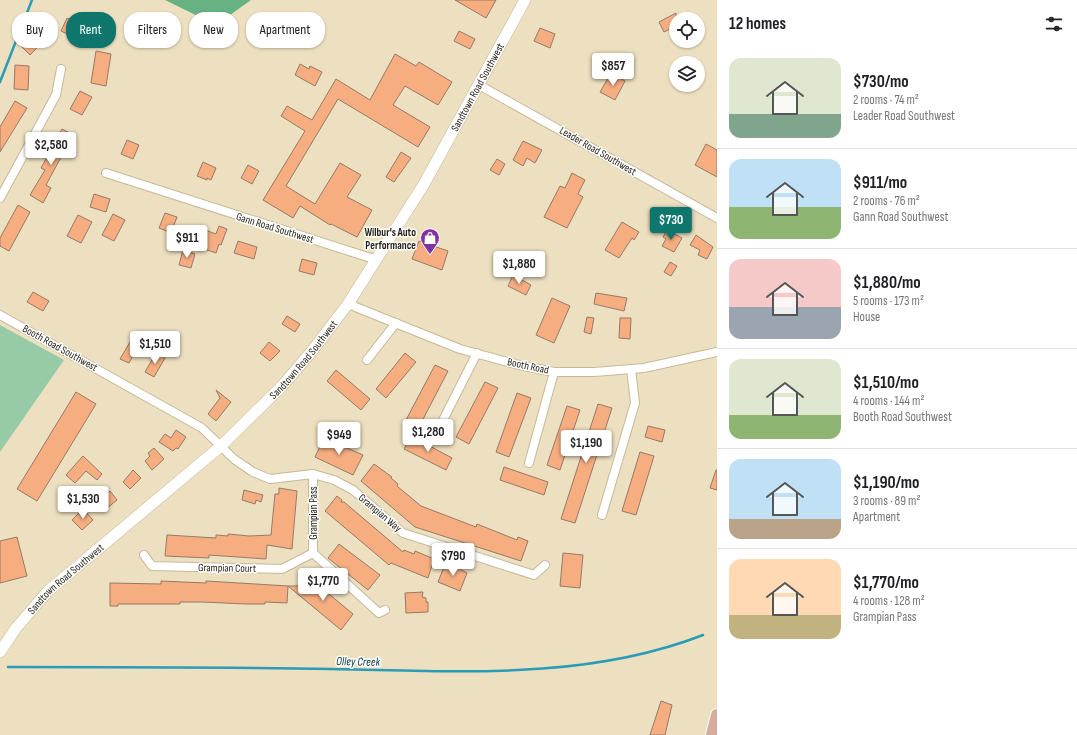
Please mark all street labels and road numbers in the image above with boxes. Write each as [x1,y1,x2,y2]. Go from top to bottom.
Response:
street label: Sandtown Road Southwest [448,40,507,133]
street label: Leader Road Southwest [557,124,639,179]
street label: Gann Road Southwest [235,210,316,246]
street label: Sandtown Road Southwest [266,317,340,401]
street label: Booth Road Southwest [20,322,100,374]
street label: Booth Road [506,355,550,377]
street label: Grampian Pass [307,486,320,540]
street label: Grampian Way [356,491,405,535]
street label: Sandtown Road Southwest [25,540,107,617]
street label: Grampian Court [198,561,257,575]

